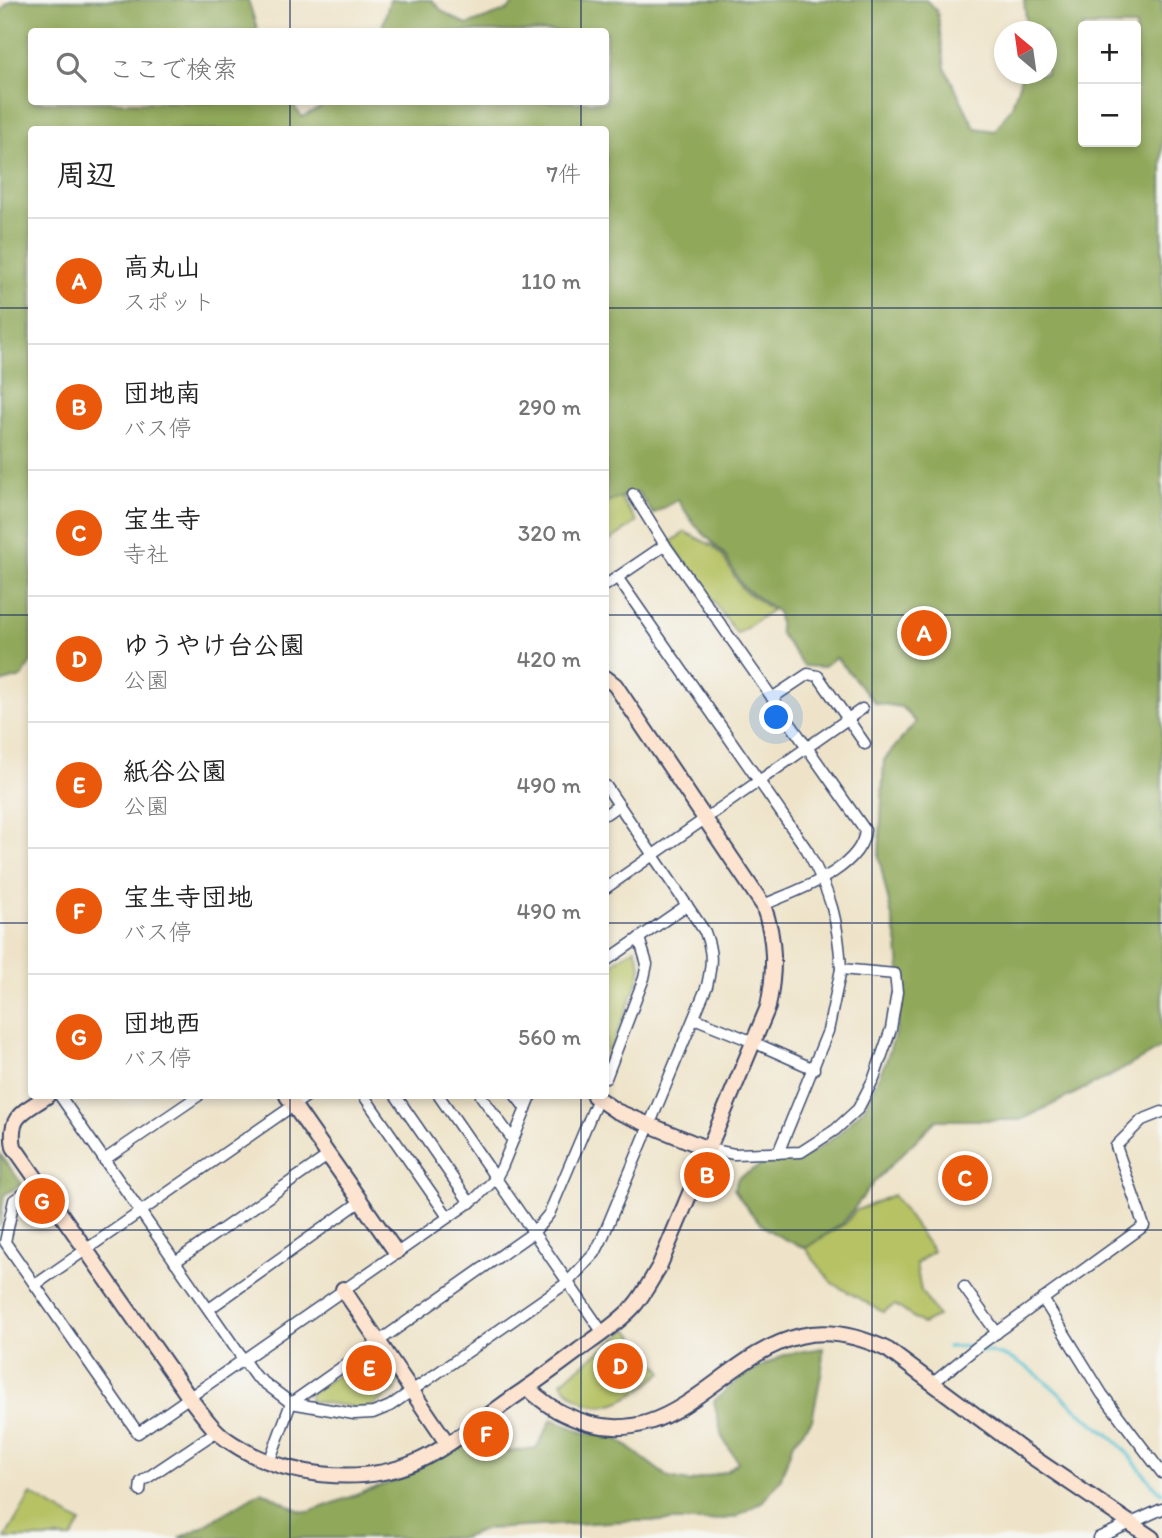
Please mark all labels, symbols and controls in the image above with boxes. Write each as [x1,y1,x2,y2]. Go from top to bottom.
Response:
north arrow [994,21,1057,84]
map controls [1078,21,1141,147]
button: + [1078,21,1141,84]
search box [28,28,609,105]
icon: search [52,48,90,86]
text: ここで検索 [108,53,238,85]
button: − [1078,84,1141,147]
text: 周辺 [56,156,116,193]
text: 7件 [547,160,581,188]
text: 高丸山 [123,251,201,283]
text: A [72,267,86,295]
text: 110 m [521,267,581,295]
text: スポット [123,288,215,316]
text: 団地南 [123,377,201,409]
text: B [72,393,86,421]
text: 290 m [518,393,581,421]
text: バス停 [123,414,192,442]
text: 宝生寺 [123,503,201,535]
text: C [72,519,86,547]
text: 320 m [518,519,581,547]
text: 寺社 [123,540,169,568]
pin: A [901,607,947,659]
text: ゆうやけ台公園 [123,629,305,661]
text: D [71,645,87,673]
text: 420 m [516,645,581,673]
text: 公園 [123,666,169,694]
your location [759,700,793,734]
text: 紙谷公園 [123,755,227,787]
text: E [73,771,85,799]
text: 490 m [516,771,581,799]
text: 公園 [123,792,169,820]
text: 宝生寺団地 [123,881,253,913]
text: F [73,897,85,925]
text: 490 m [516,897,581,925]
text: バス停 [123,918,192,946]
text: 団地西 [123,1007,201,1039]
text: G [71,1023,87,1051]
text: 560 m [518,1023,581,1051]
text: バス停 [123,1044,192,1072]
pin: B [684,1149,730,1201]
pin: C [942,1152,988,1204]
pin: G [19,1175,65,1227]
pin: D [597,1340,643,1392]
pin: E [346,1342,392,1394]
pin: F [463,1408,509,1460]

